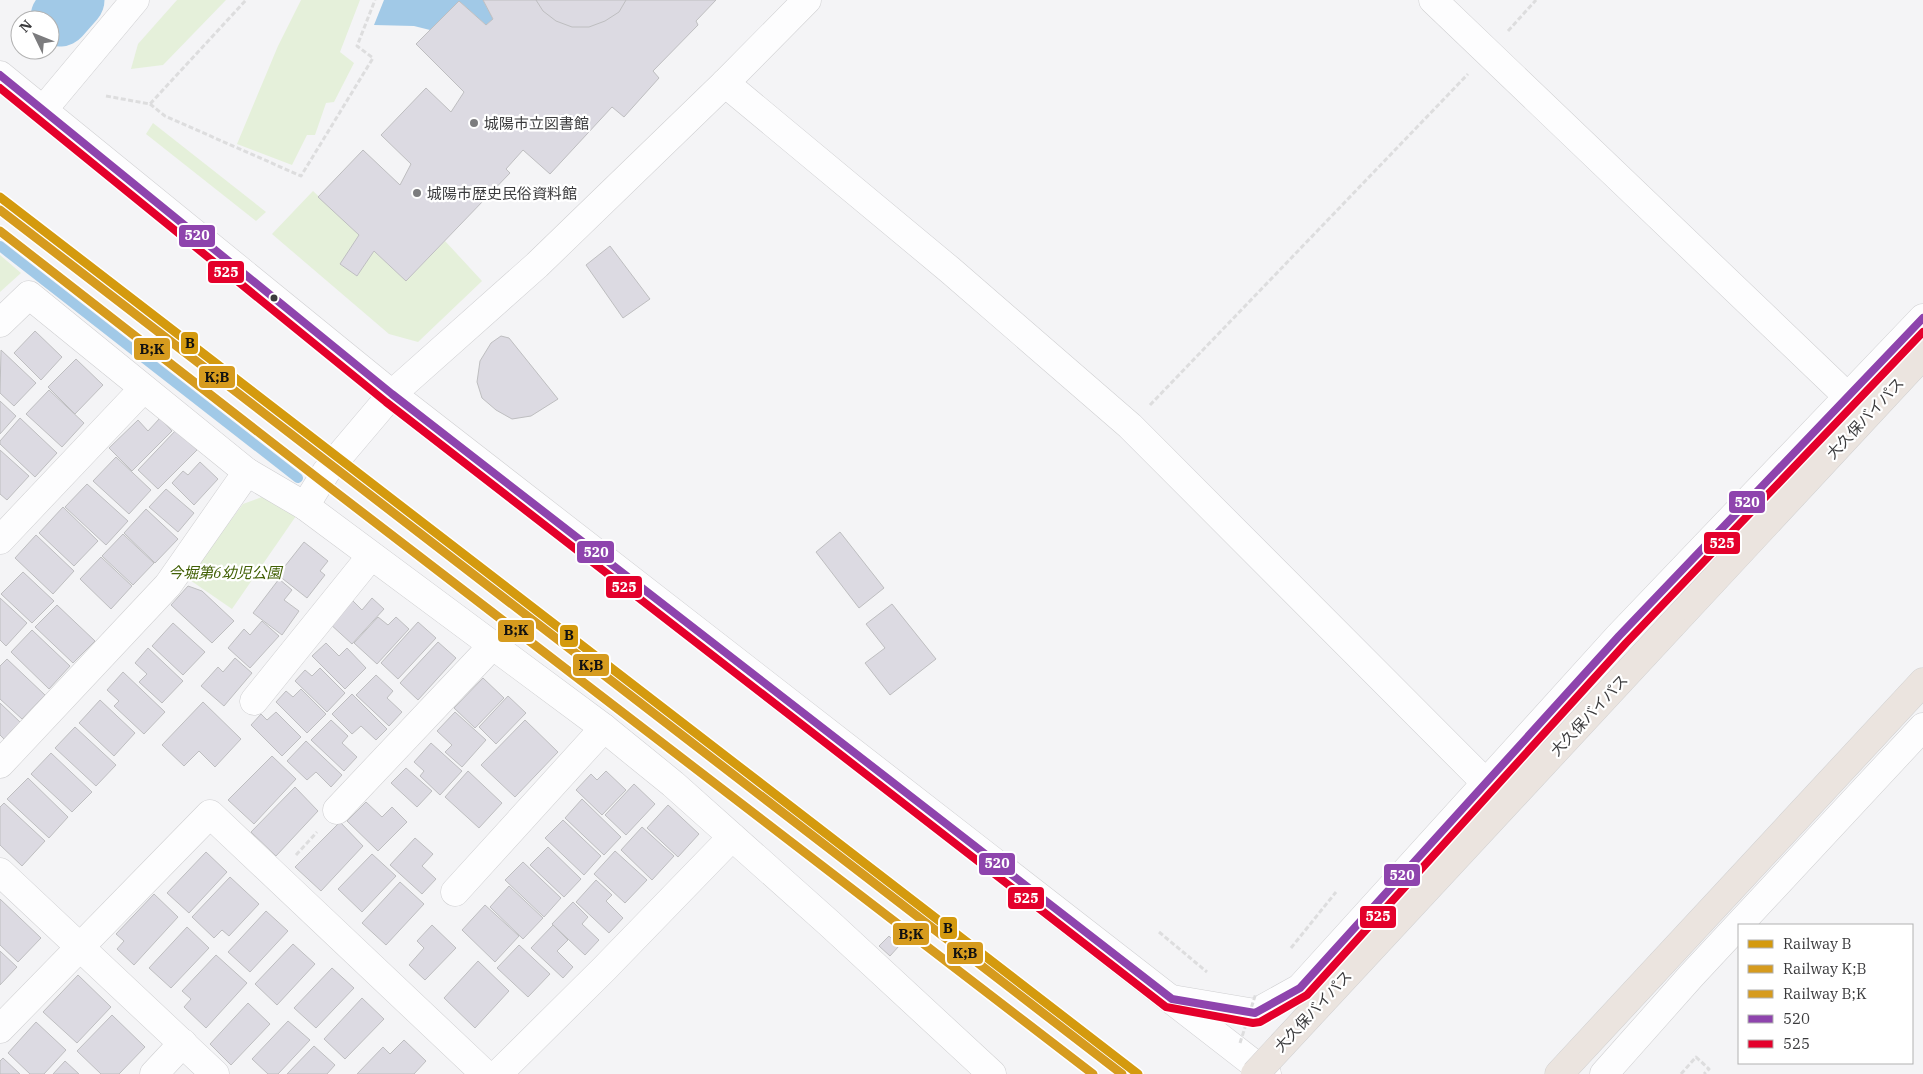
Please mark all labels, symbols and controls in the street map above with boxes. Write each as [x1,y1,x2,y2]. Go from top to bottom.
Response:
north arrow [10,10,60,60]
text: N [15,16,36,36]
place label: 城陽市立図書館 [484,114,589,133]
marker: 城陽市立図書館 [468,117,480,129]
place label: 城陽市歴史民俗資料館 [427,184,577,203]
marker: 城陽市歴史民俗資料館 [411,187,423,199]
line badge: 520 [178,224,216,248]
text: 520 [184,226,210,244]
line badge: 525 [207,260,245,284]
text: 525 [213,263,239,281]
unlabelled marker [269,293,279,303]
line badge: B [180,331,199,355]
text: B [185,334,195,352]
line badge: B;K [133,337,171,361]
text: B;K [140,340,165,358]
line badge: K;B [198,365,236,389]
text: K;B [205,368,230,386]
street label: 大久保バイパス [1822,373,1908,463]
line badge: 520 [1728,490,1766,514]
text: 520 [1734,493,1760,511]
line badge: 525 [1703,531,1741,555]
text: 525 [1709,534,1735,552]
line badge: 520 [576,540,615,564]
text: 520 [583,543,609,561]
park label: 今堀第6幼児公園 [168,563,284,582]
line badge: 525 [605,575,643,599]
text: 525 [611,578,637,596]
line badge: B;K [497,619,535,643]
text: B;K [504,621,529,639]
line badge: B [559,624,579,648]
text: B [564,626,574,644]
line badge: K;B [572,653,610,677]
text: K;B [579,656,604,674]
street label: 大久保バイパス [1546,670,1632,760]
line badge: 520 [978,852,1016,876]
text: 520 [984,854,1010,872]
line badge: 520 [1383,863,1421,887]
text: 520 [1389,866,1415,884]
line badge: 525 [1007,886,1045,910]
text: 525 [1013,889,1039,907]
line badge: 525 [1359,905,1397,929]
text: 525 [1365,907,1391,925]
line badge: B [939,916,958,940]
text: B [943,919,953,937]
line badge: B;K [892,922,930,946]
legend [1738,924,1913,1064]
text: B;K [899,925,924,943]
text: Railway B [1783,934,1852,953]
line badge: K;B [946,941,984,965]
text: K;B [953,944,978,962]
text: Railway K;B [1783,959,1867,978]
street label: 大久保バイパス [1270,966,1356,1056]
text: Railway B;K [1783,984,1867,1003]
text: 520 [1783,1009,1810,1028]
text: 525 [1783,1034,1810,1053]

